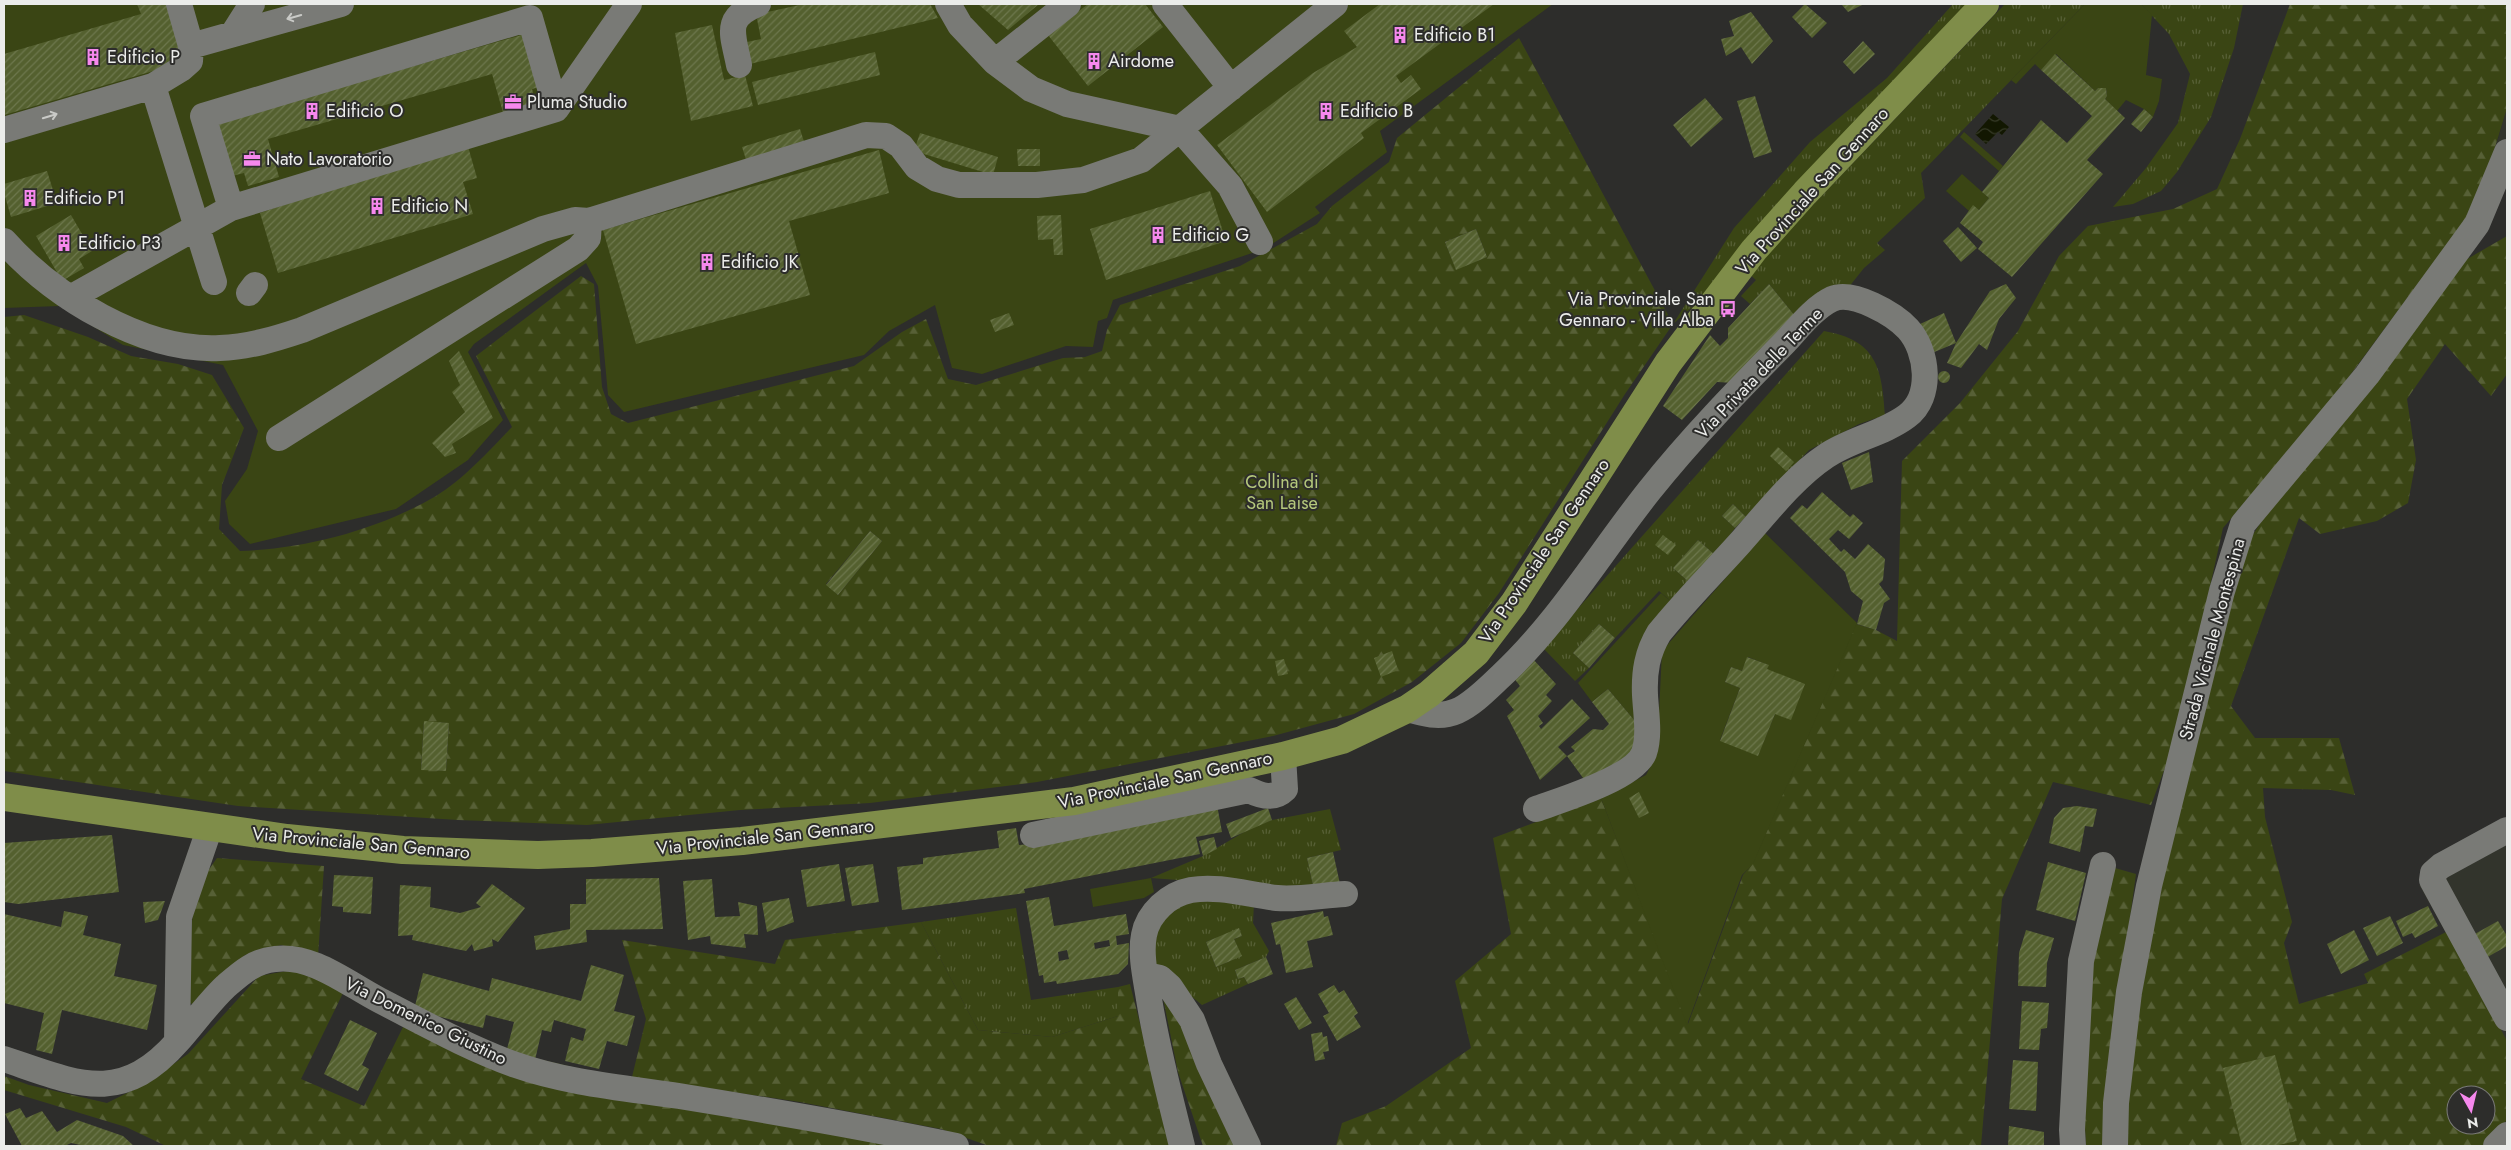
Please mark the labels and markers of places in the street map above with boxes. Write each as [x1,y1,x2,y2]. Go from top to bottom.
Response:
place label: Edificio B1 [1414,22,1495,48]
building icon: Edificio B1 [1390,25,1410,45]
place label: Edificio P [107,44,180,70]
building icon: Edificio P [83,47,103,67]
place label: Airdome [1108,48,1174,74]
building icon: Airdome [1084,51,1104,71]
place label: Pluma Studio [527,89,627,115]
office icon: Pluma Studio [503,92,523,112]
place label: Edificio O [326,98,403,124]
place label: Edificio B [1340,98,1413,124]
building icon: Edificio O [302,101,322,121]
building icon: Edificio B [1316,101,1336,121]
place label: Nato Lavoratorio [266,146,392,172]
office icon: Nato Lavoratorio [242,149,262,169]
place label: Edificio P1 [44,185,125,211]
building icon: Edificio P1 [20,188,40,208]
place label: Edificio N [391,193,468,219]
building icon: Edificio N [367,196,387,216]
place label: Edificio G [1172,222,1249,248]
building icon: Edificio G [1148,225,1168,245]
place label: Edificio P3 [78,230,161,256]
building icon: Edificio P3 [54,233,74,253]
place label: Edificio JK [721,249,799,275]
building icon: Edificio JK [697,252,717,272]
place label: Via Provinciale San Gennaro - Villa Alba [1559,286,1714,333]
bus stop icon: Via Provinciale San Gennaro - Villa Alba [1718,299,1738,319]

